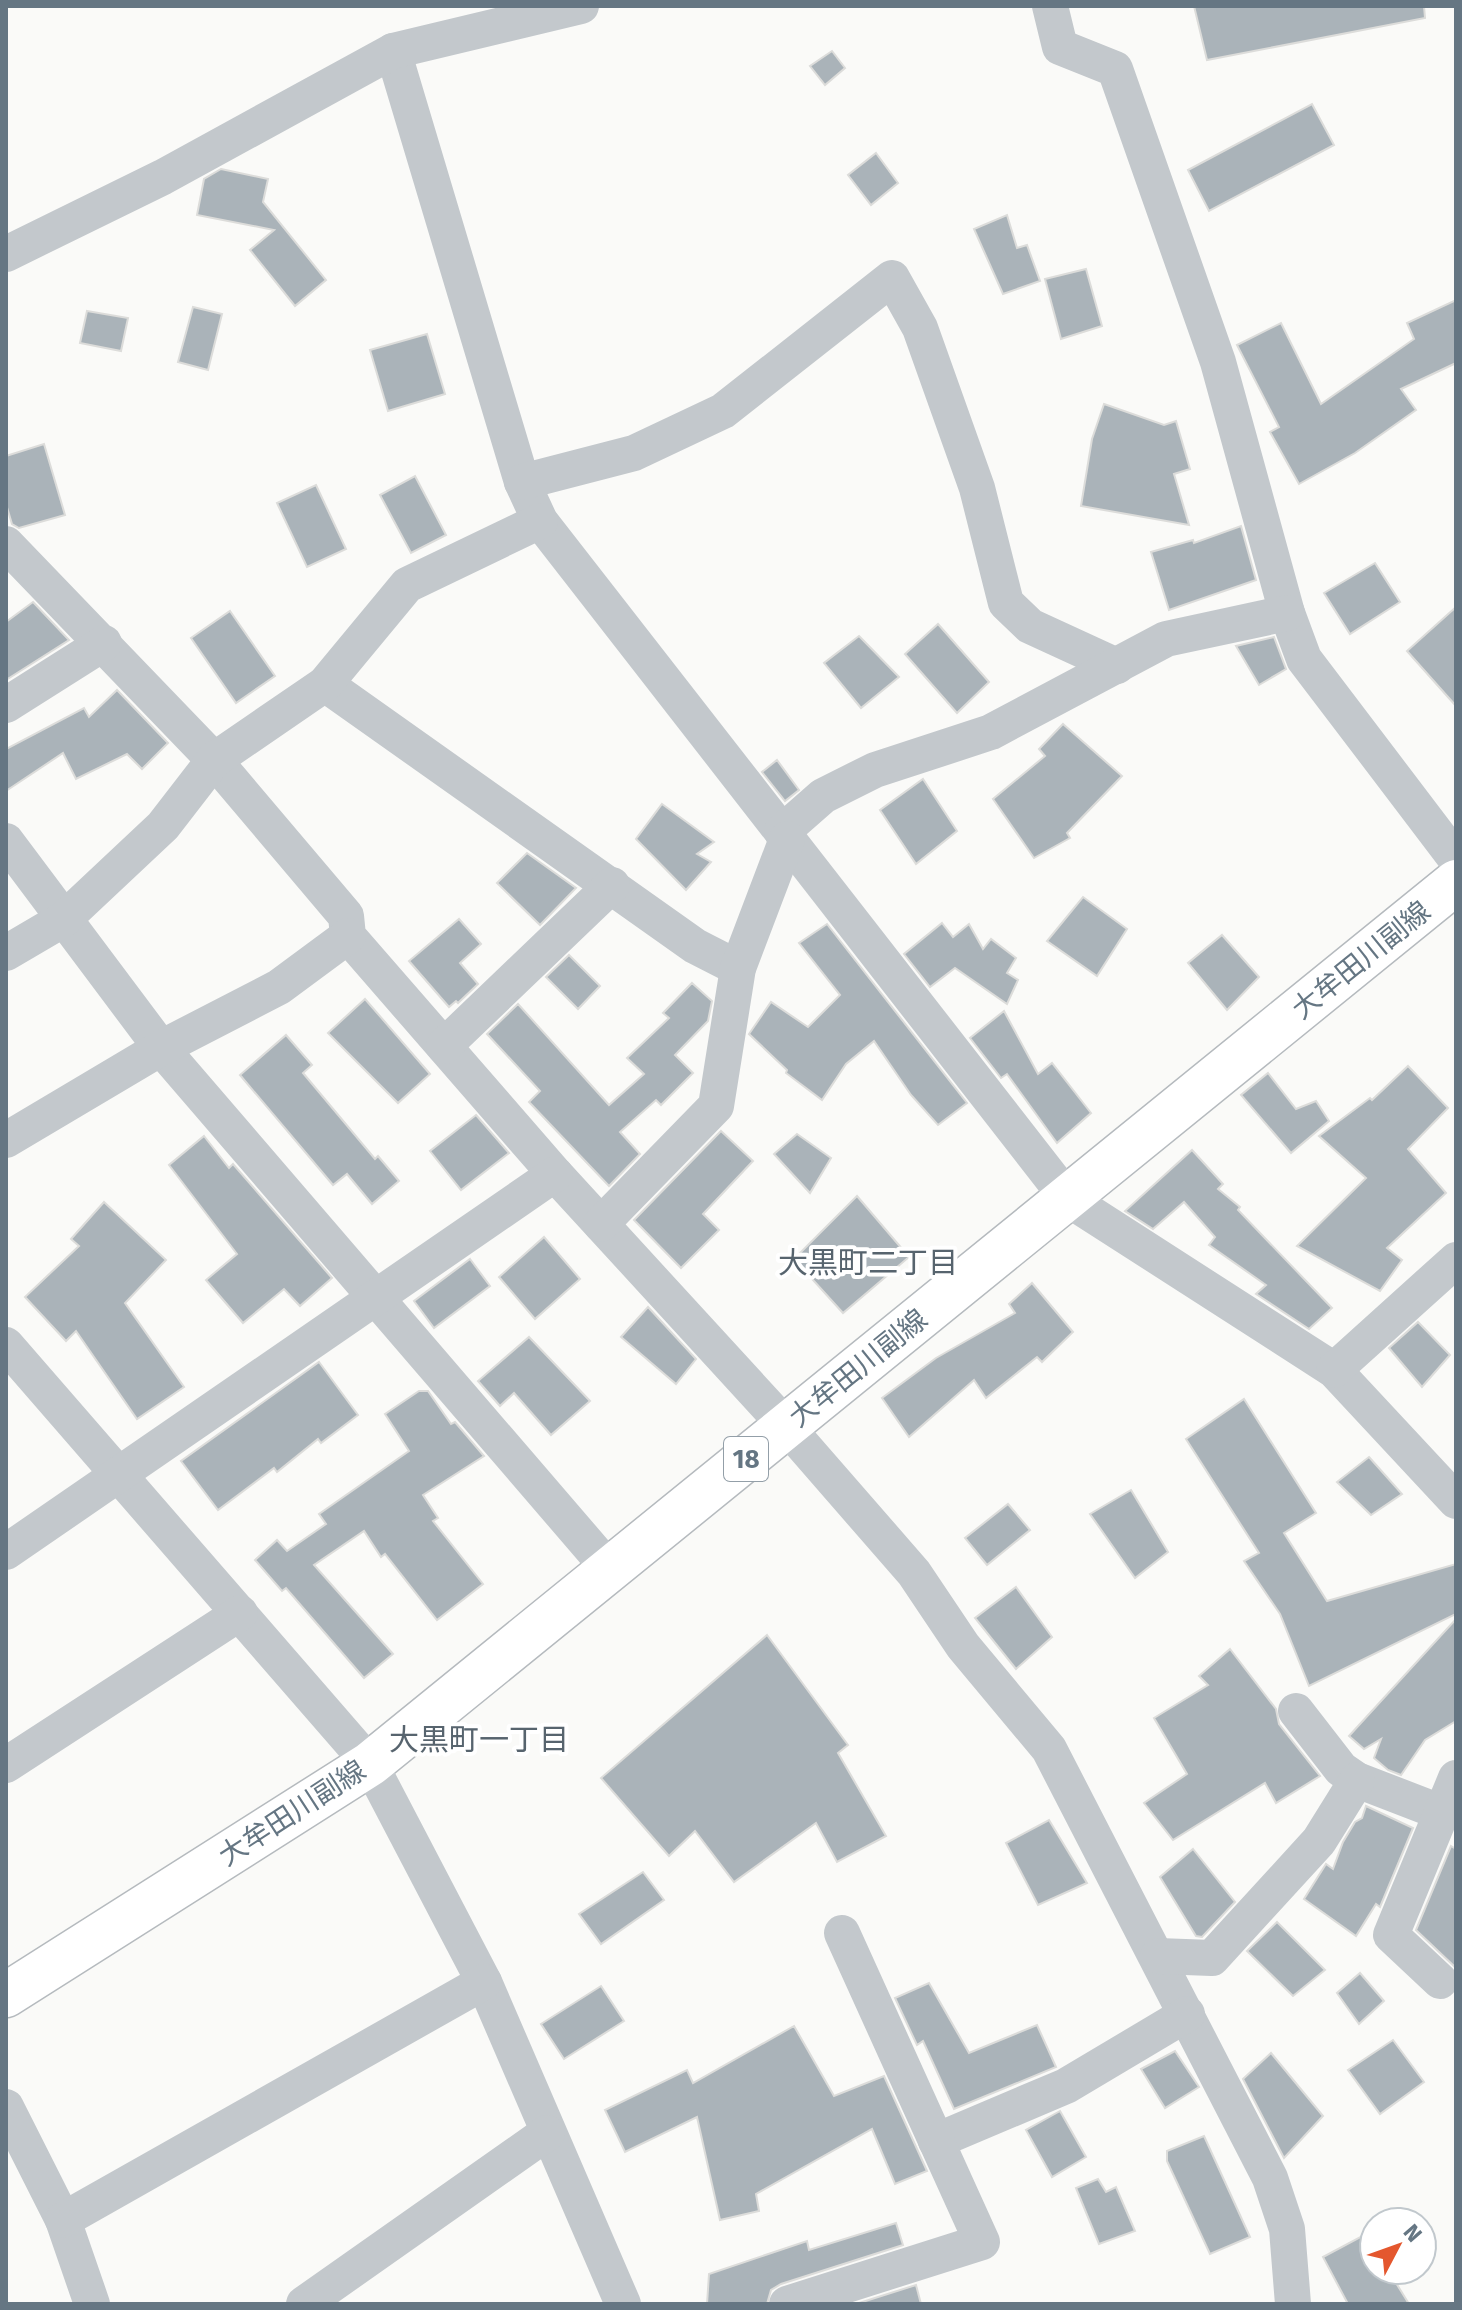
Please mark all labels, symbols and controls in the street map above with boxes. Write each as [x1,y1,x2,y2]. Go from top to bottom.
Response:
street label: 大牟田川副線 [1285,894,1437,1026]
district label: 大黒町二丁目 [778,1245,958,1281]
street label: 大牟田川副線 [782,1302,934,1434]
road number: 18 [724,1437,768,1481]
district label: 大黒町一丁目 [389,1722,569,1758]
street label: 大牟田川副線 [213,1753,371,1873]
north arrow [1358,2206,1438,2286]
text: N [1398,2219,1428,2248]

